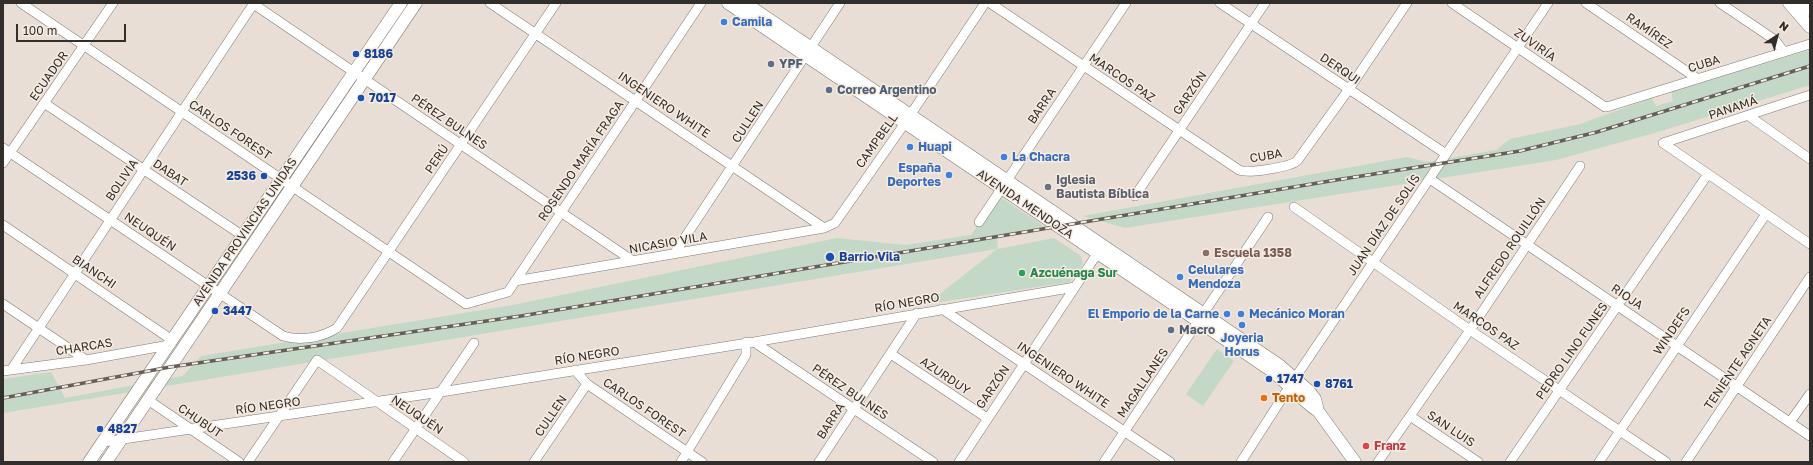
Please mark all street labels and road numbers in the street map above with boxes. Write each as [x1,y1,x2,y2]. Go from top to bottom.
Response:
street label: RAMÍREZ [1623,10,1675,52]
street label: ZUVIRÍA [1511,25,1559,65]
street label: ECUADOR [27,48,71,104]
street label: DERQUI [1317,50,1363,88]
street label: MARCOS PAZ [1086,51,1158,105]
street label: CUBA [1686,52,1722,76]
street label: GARZÓN [1170,68,1210,118]
street label: INGENIERO WHITE [615,69,713,141]
street label: BARRA [1025,85,1059,127]
street label: PÉREZ BULNES [408,91,490,153]
street label: PANAMÁ [1707,93,1759,123]
street label: CARLOS FOREST [186,97,274,163]
street label: ROSENDO MARÍA FRAGA [535,98,627,224]
street label: CULLEN [729,98,767,146]
street label: CAMPBELL [853,111,901,171]
street label: PERÚ [422,142,452,176]
street label: CUBA [1249,146,1283,166]
street label: AVENIDA PROVINCIAS UNIDAS [190,155,300,309]
street label: BOLIVIA [103,156,141,204]
street label: DABAT [150,156,190,190]
street label: AVENIDA MENDOZA [974,166,1076,242]
street label: JUAN DÍAZ DE SOLÍS [1345,172,1423,278]
street label: ALFREDO ROUILLÓN [1471,195,1549,301]
street label: NEUQUÉN [121,209,179,255]
street label: NICASIO VILA [628,229,708,257]
street label: BIANCHI [69,252,119,292]
street label: RIOJA [1608,281,1646,313]
street label: RÍO NEGRO [873,290,941,316]
street label: MARCOS PAZ [1450,299,1522,353]
street label: PEDRO LINO FUNES [1533,300,1611,402]
street label: WINDEFS [1651,304,1693,358]
street label: TENIENTE AGNETA [1702,314,1774,412]
street label: CHARCAS [55,335,113,359]
street label: INGENIERO WHITE [1014,339,1112,411]
street label: RÍO NEGRO [553,344,621,368]
street label: MAGALLANES [1115,346,1171,420]
street label: AZURDUY [917,354,973,398]
street label: PÉREZ BULNES [809,361,891,423]
street label: GARZÓN [973,362,1013,412]
street label: CARLOS FOREST [600,375,688,441]
street label: NEUQUÉN [388,392,446,438]
street label: CULLEN [532,392,570,440]
street label: RÍO NEGRO [234,394,302,418]
street label: BARRA [814,400,848,442]
street label: CHUBUT [175,401,225,441]
street label: SAN LUIS [1424,408,1478,450]

